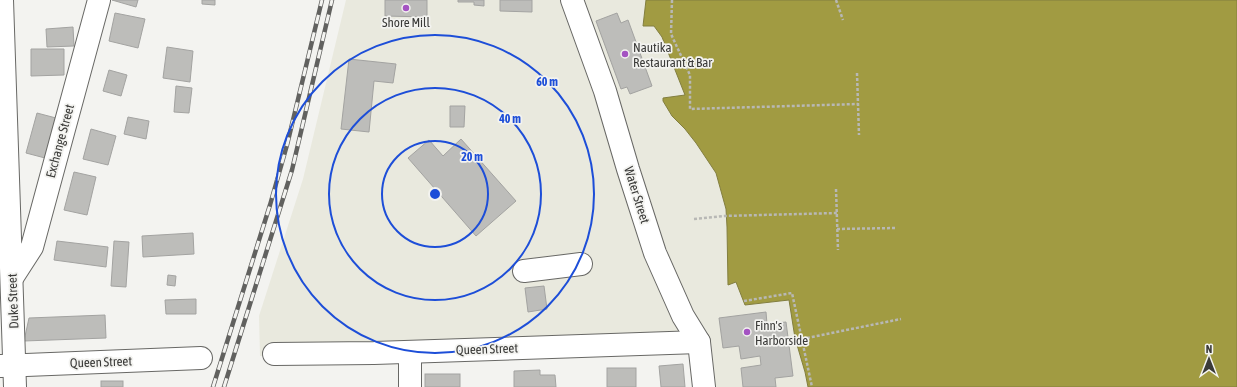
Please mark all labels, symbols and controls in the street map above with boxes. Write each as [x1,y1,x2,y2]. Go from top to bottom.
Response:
marker: Shore Mill [401,3,411,13]
place label: Shore Mill [382,15,431,30]
place label: Nautika Restaurant & Bar [633,40,712,70]
marker: Nautika Restaurant & Bar [620,49,630,59]
text: 60 m [536,75,558,89]
street label: Exchange Street [43,102,77,179]
text: 40 m [498,112,521,126]
text: 20 m [461,150,483,164]
street label: Water Street [621,165,653,226]
centre of rings [428,187,442,201]
street label: Duke Street [5,273,21,329]
place label: Finn's Harborside [755,318,808,348]
marker: Finn's Harborside [742,327,752,337]
north arrow [1189,339,1229,379]
street label: Queen Street [456,340,519,358]
text: N [1206,343,1212,355]
street label: Queen Street [70,353,133,371]

